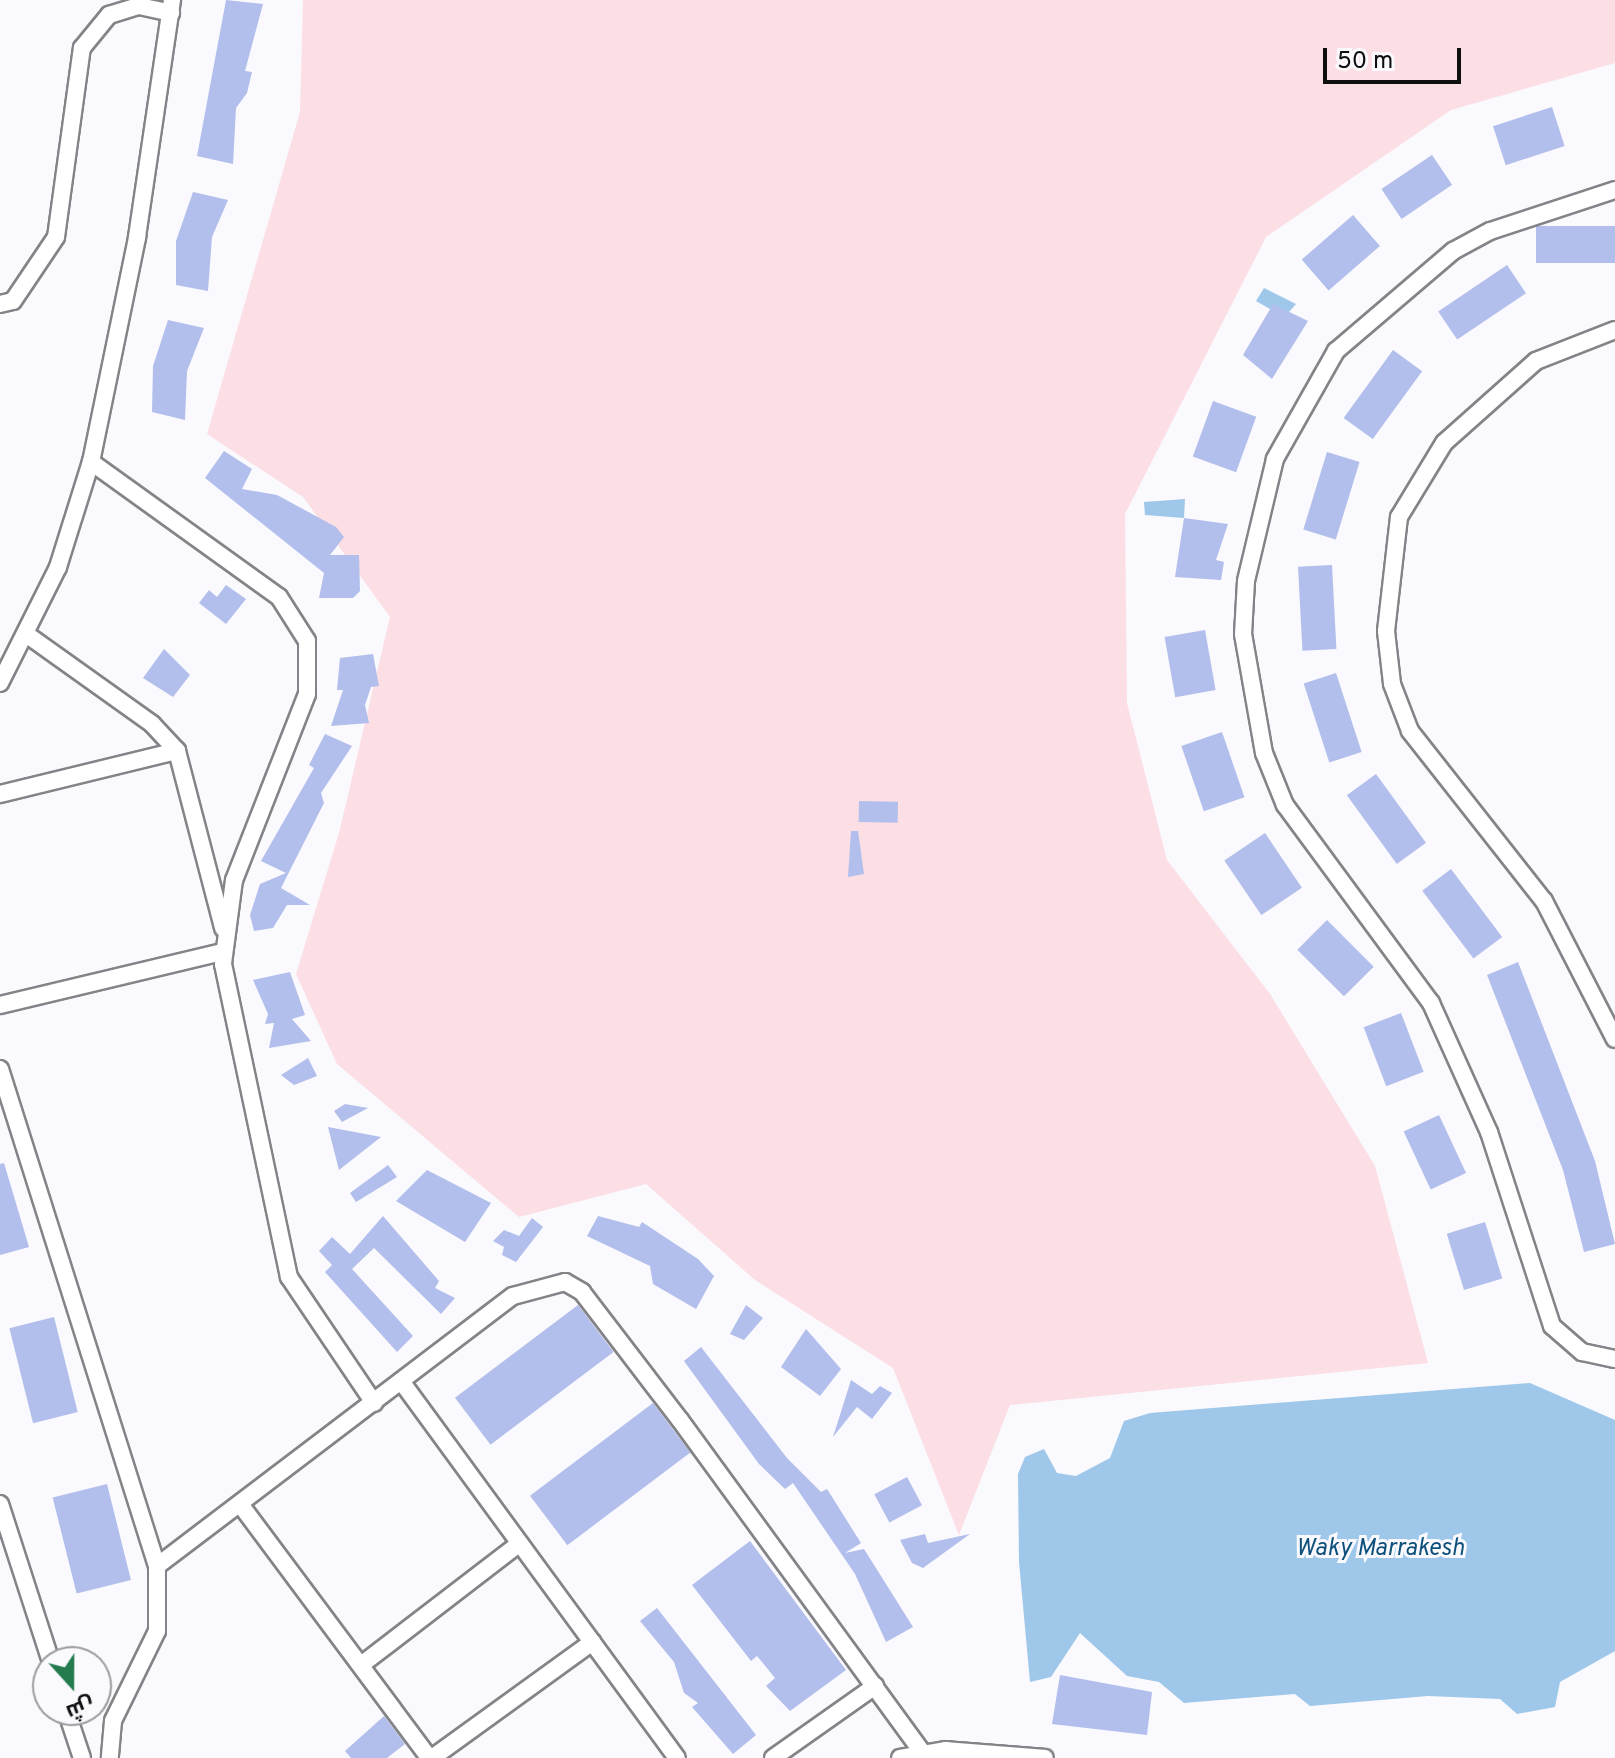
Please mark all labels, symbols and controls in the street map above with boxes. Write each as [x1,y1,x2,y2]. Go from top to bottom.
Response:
scale bar [1327,32,1465,82]
text: 50 m [1337,47,1393,77]
water label: Waky Marrakesh [1296,1536,1464,1564]
north arrow [32,1646,112,1726]
text: ش [62,1689,98,1725]

